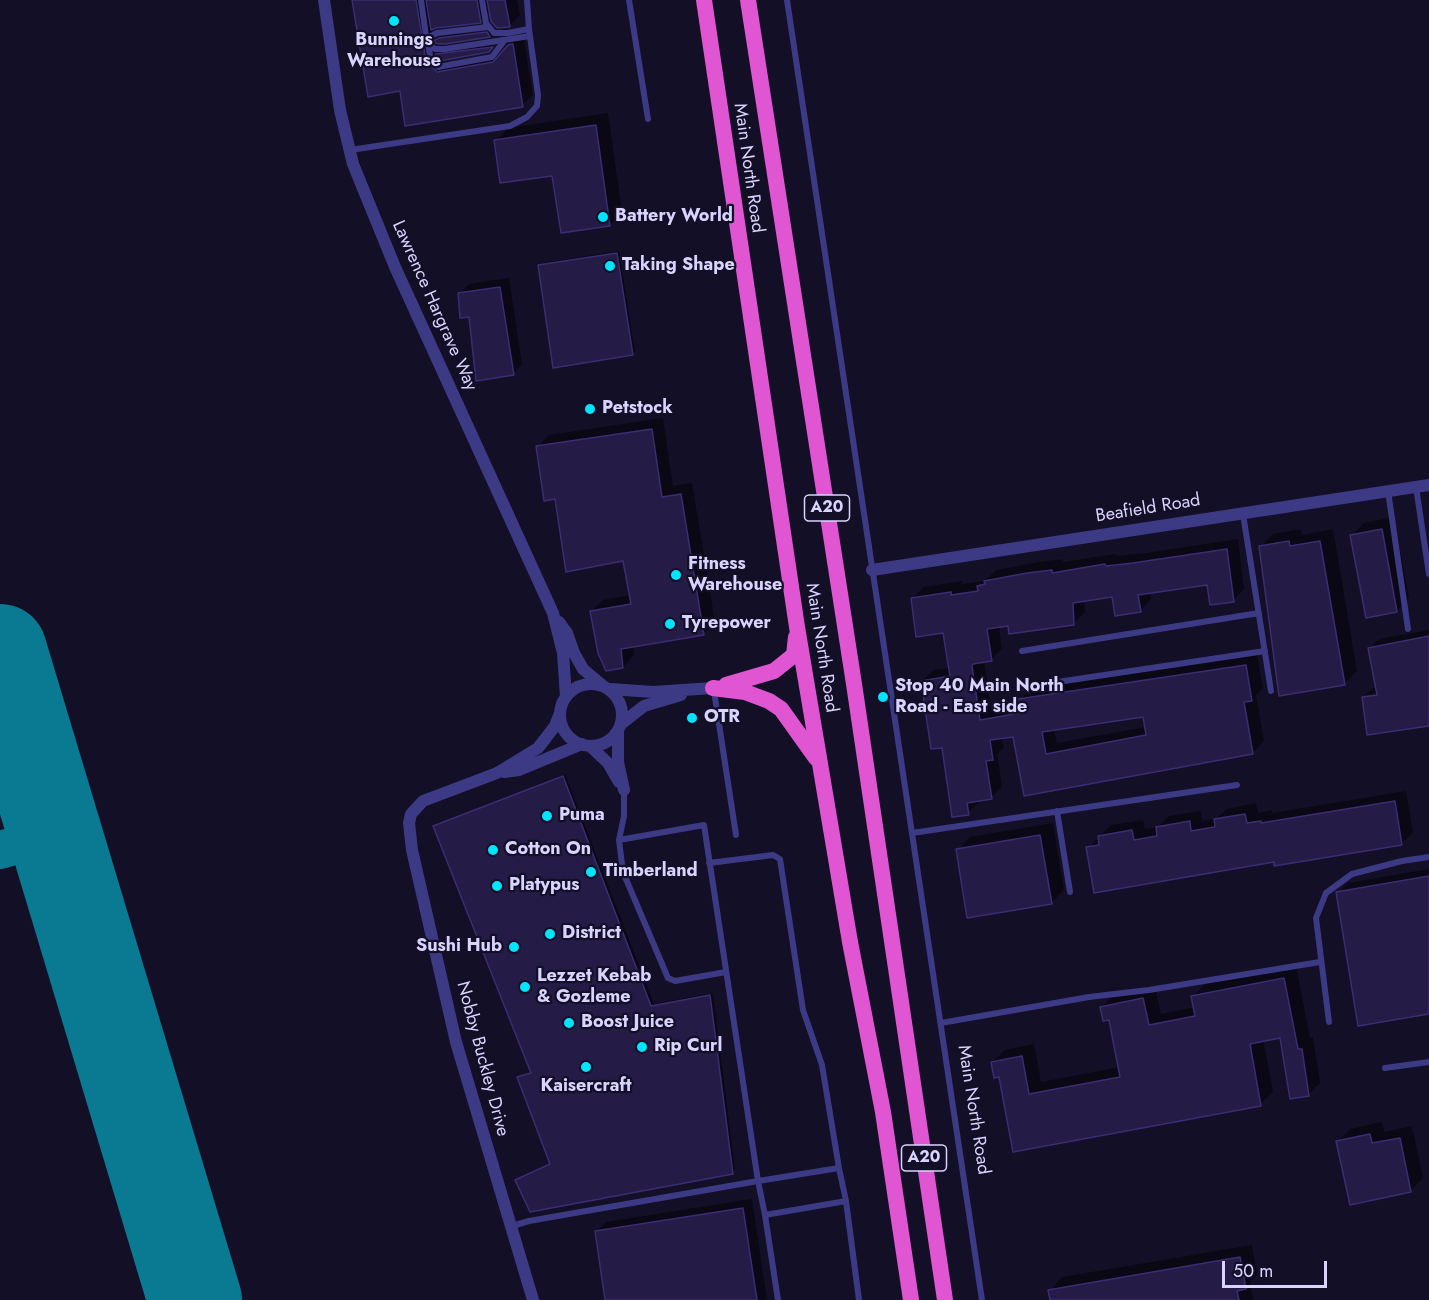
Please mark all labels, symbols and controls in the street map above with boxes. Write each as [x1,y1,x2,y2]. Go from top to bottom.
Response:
marker: Bunnings Warehouse [387,14,401,28]
place label: Bunnings Warehouse [347,30,441,72]
street label: Main North Road [728,102,768,234]
place label: Battery World [615,206,733,228]
marker: Battery World [596,210,610,224]
street label: Lawrence Hargrave Way [387,218,481,394]
place label: Taking Shape [622,255,735,277]
marker: Taking Shape [603,259,617,273]
place label: Petstock [602,398,673,420]
marker: Petstock [583,402,597,416]
street label: Beafield Road [1094,490,1202,528]
road number: A20 [804,495,850,521]
place label: Fitness Warehouse [688,554,782,596]
marker: Fitness Warehouse [669,568,683,582]
street label: Main North Road [800,582,842,714]
place label: Tyrepower [682,613,771,635]
marker: Tyrepower [663,617,677,631]
place label: Stop 40 Main North Road - East side [895,676,1064,718]
marker: Stop 40 Main North Road - East side [876,690,890,704]
place label: OTR [704,707,740,729]
marker: OTR [685,711,699,725]
place label: Puma [559,805,605,827]
marker: Puma [540,809,554,823]
place label: Cotton On [505,839,591,861]
marker: Cotton On [486,843,500,857]
place label: Timberland [603,861,698,883]
marker: Timberland [584,865,598,879]
place label: Platypus [509,875,580,897]
marker: Platypus [490,879,504,893]
place label: District [562,923,621,945]
marker: District [543,927,557,941]
place label: Sushi Hub [416,936,502,958]
marker: Sushi Hub [507,940,521,954]
place label: Lezzet Kebab & Gozleme [537,966,651,1008]
street label: Nobby Buckley Drive [451,979,513,1139]
marker: Lezzet Kebab & Gozleme [518,980,532,994]
place label: Boost Juice [581,1012,674,1034]
marker: Boost Juice [562,1016,576,1030]
place label: Rip Curl [654,1036,722,1058]
marker: Rip Curl [635,1040,649,1054]
street label: Main North Road [952,1044,994,1176]
marker: Kaisercraft [579,1060,593,1074]
place label: Kaisercraft [541,1076,631,1098]
road number: A20 [902,1145,946,1171]
scale bar [1225,1249,1330,1287]
text: 50 m [1233,1258,1273,1284]

